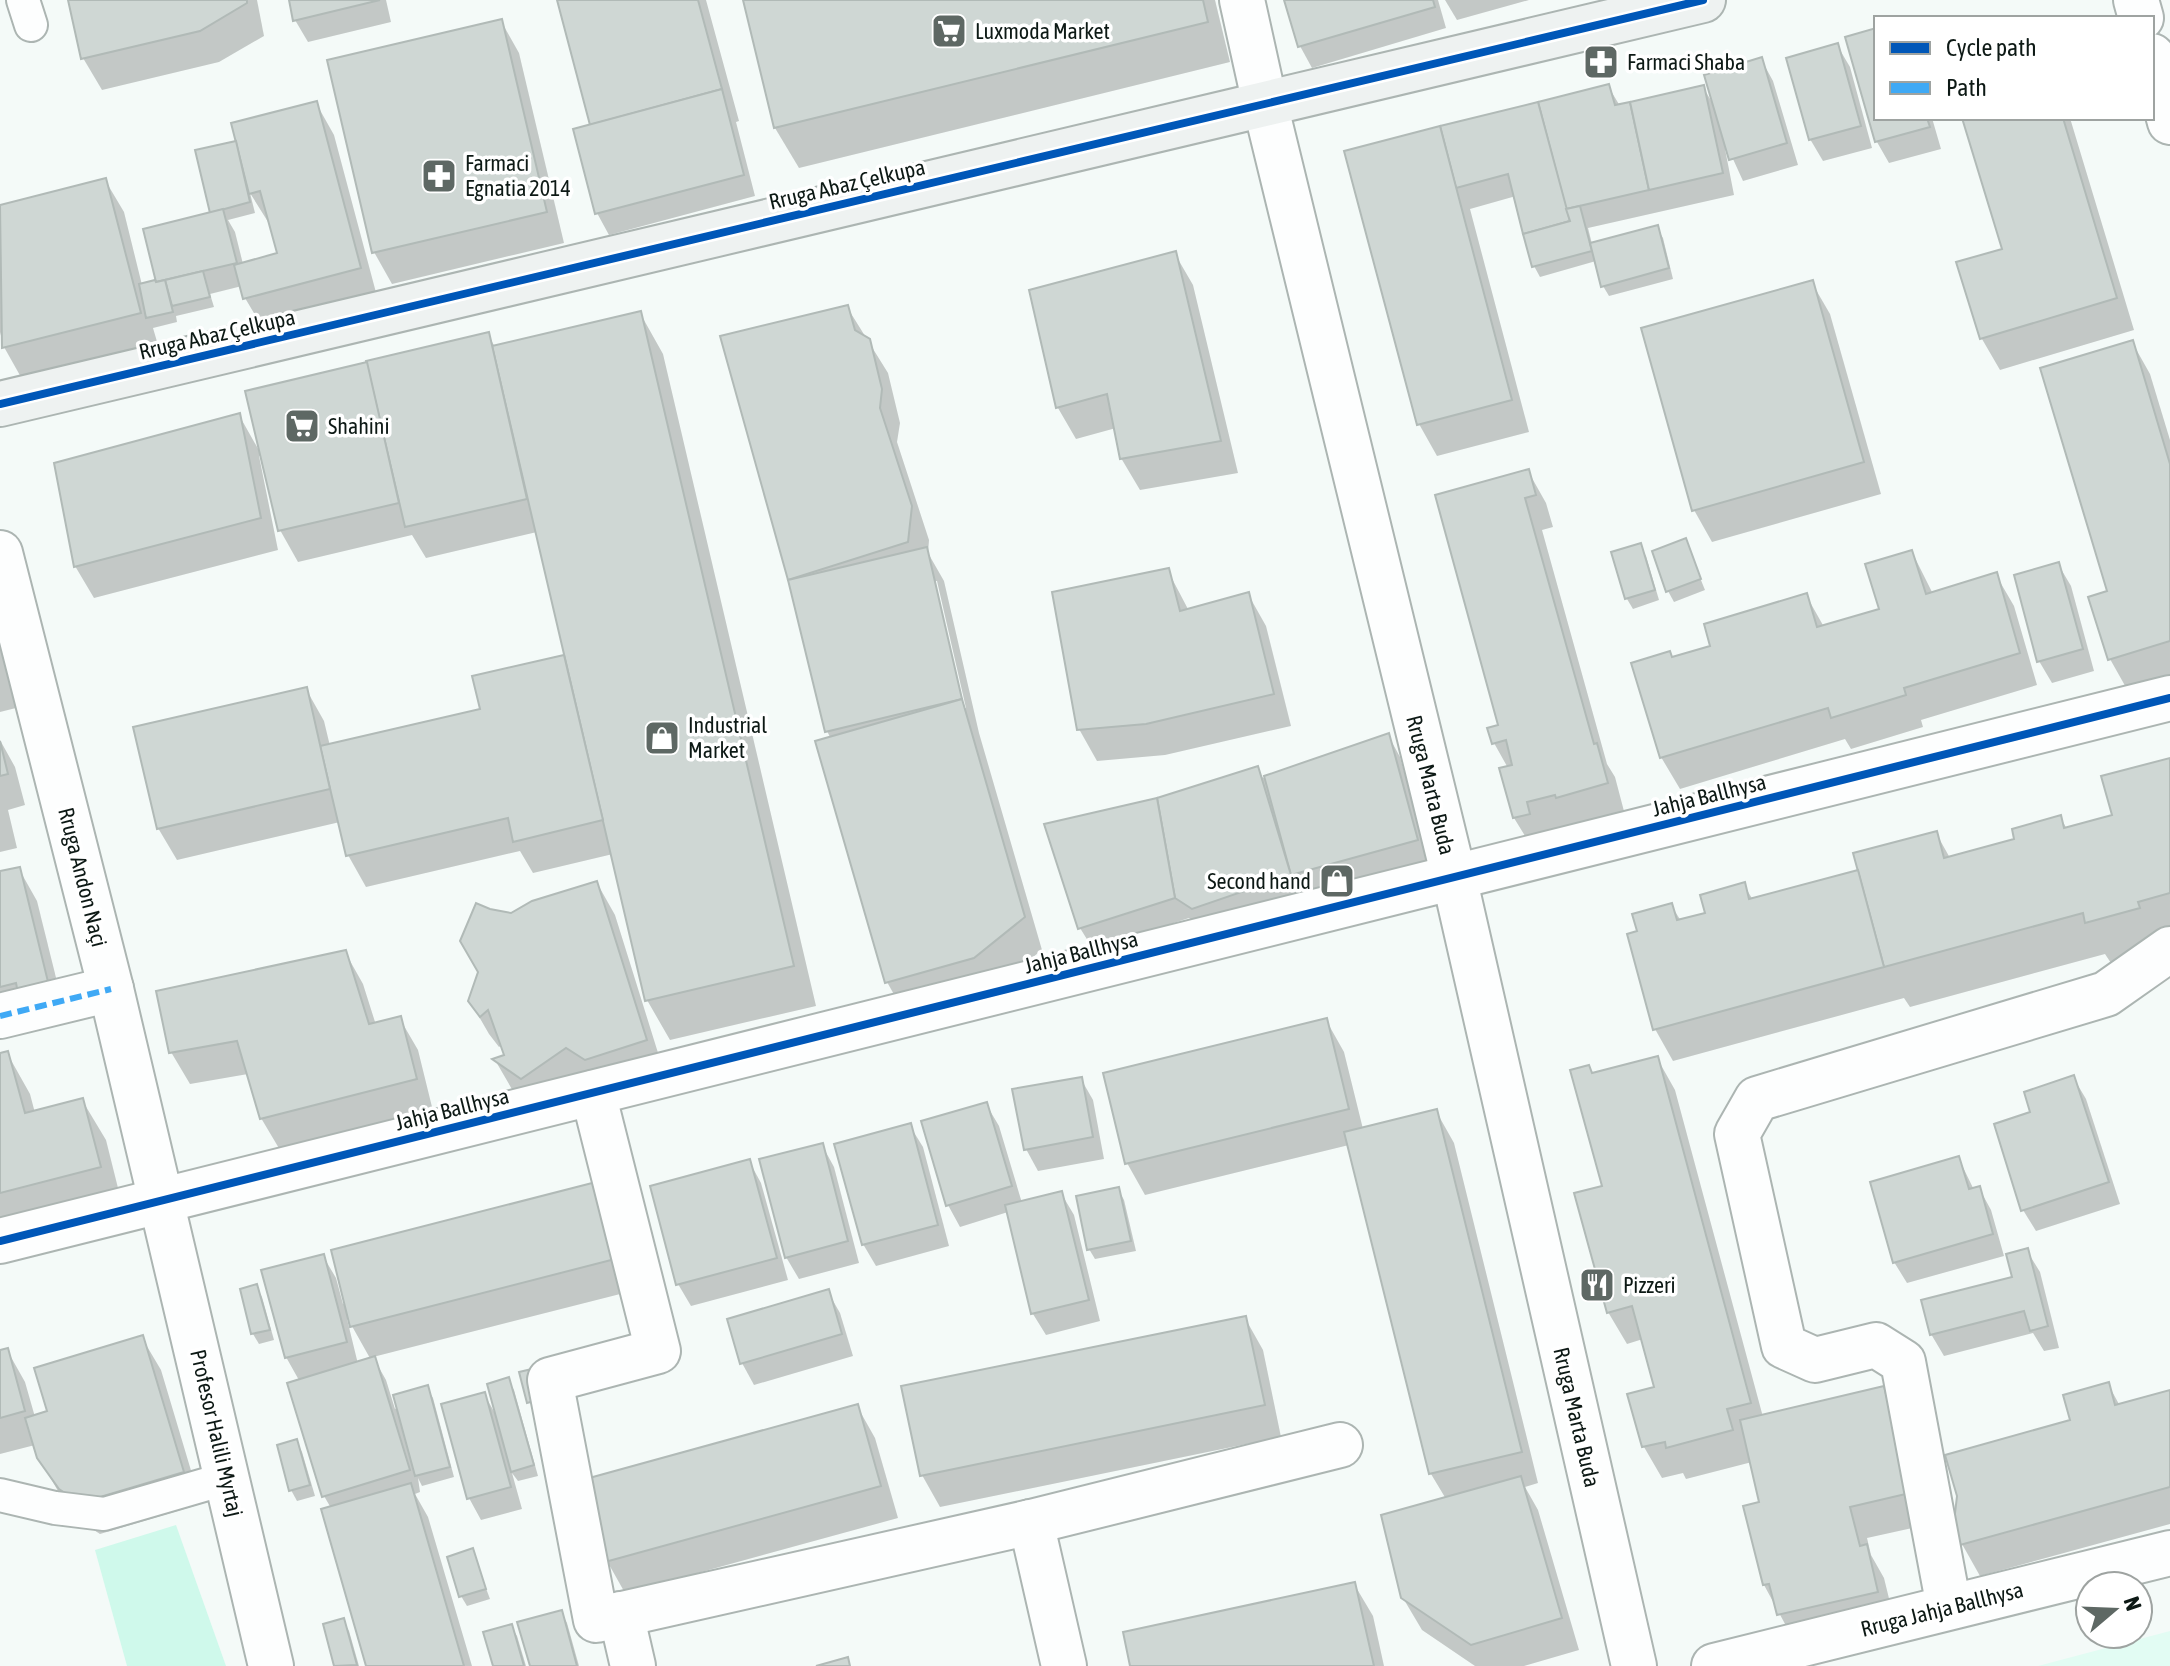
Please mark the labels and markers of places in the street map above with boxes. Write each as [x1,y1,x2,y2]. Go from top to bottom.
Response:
supermarket icon: Luxmoda Market [930,12,968,50]
place label: Luxmoda Market [975,18,1110,44]
pharmacy icon: Farmaci Shaba [1582,43,1620,81]
place label: Farmaci Shaba [1627,49,1745,75]
place label: Farmaci Egnatia 2014 [465,150,571,201]
pharmacy icon: Farmaci Egnatia 2014 [420,157,458,195]
supermarket icon: Shahini [283,407,321,445]
place label: Shahini [328,413,390,439]
place label: Industrial Market [688,712,767,763]
shop icon: Industrial Market [643,719,681,757]
shop icon: Second hand [1318,862,1356,900]
place label: Second hand [1207,868,1311,894]
restaurant icon: Pizzeri [1578,1266,1616,1304]
place label: Pizzeri [1623,1272,1676,1298]

